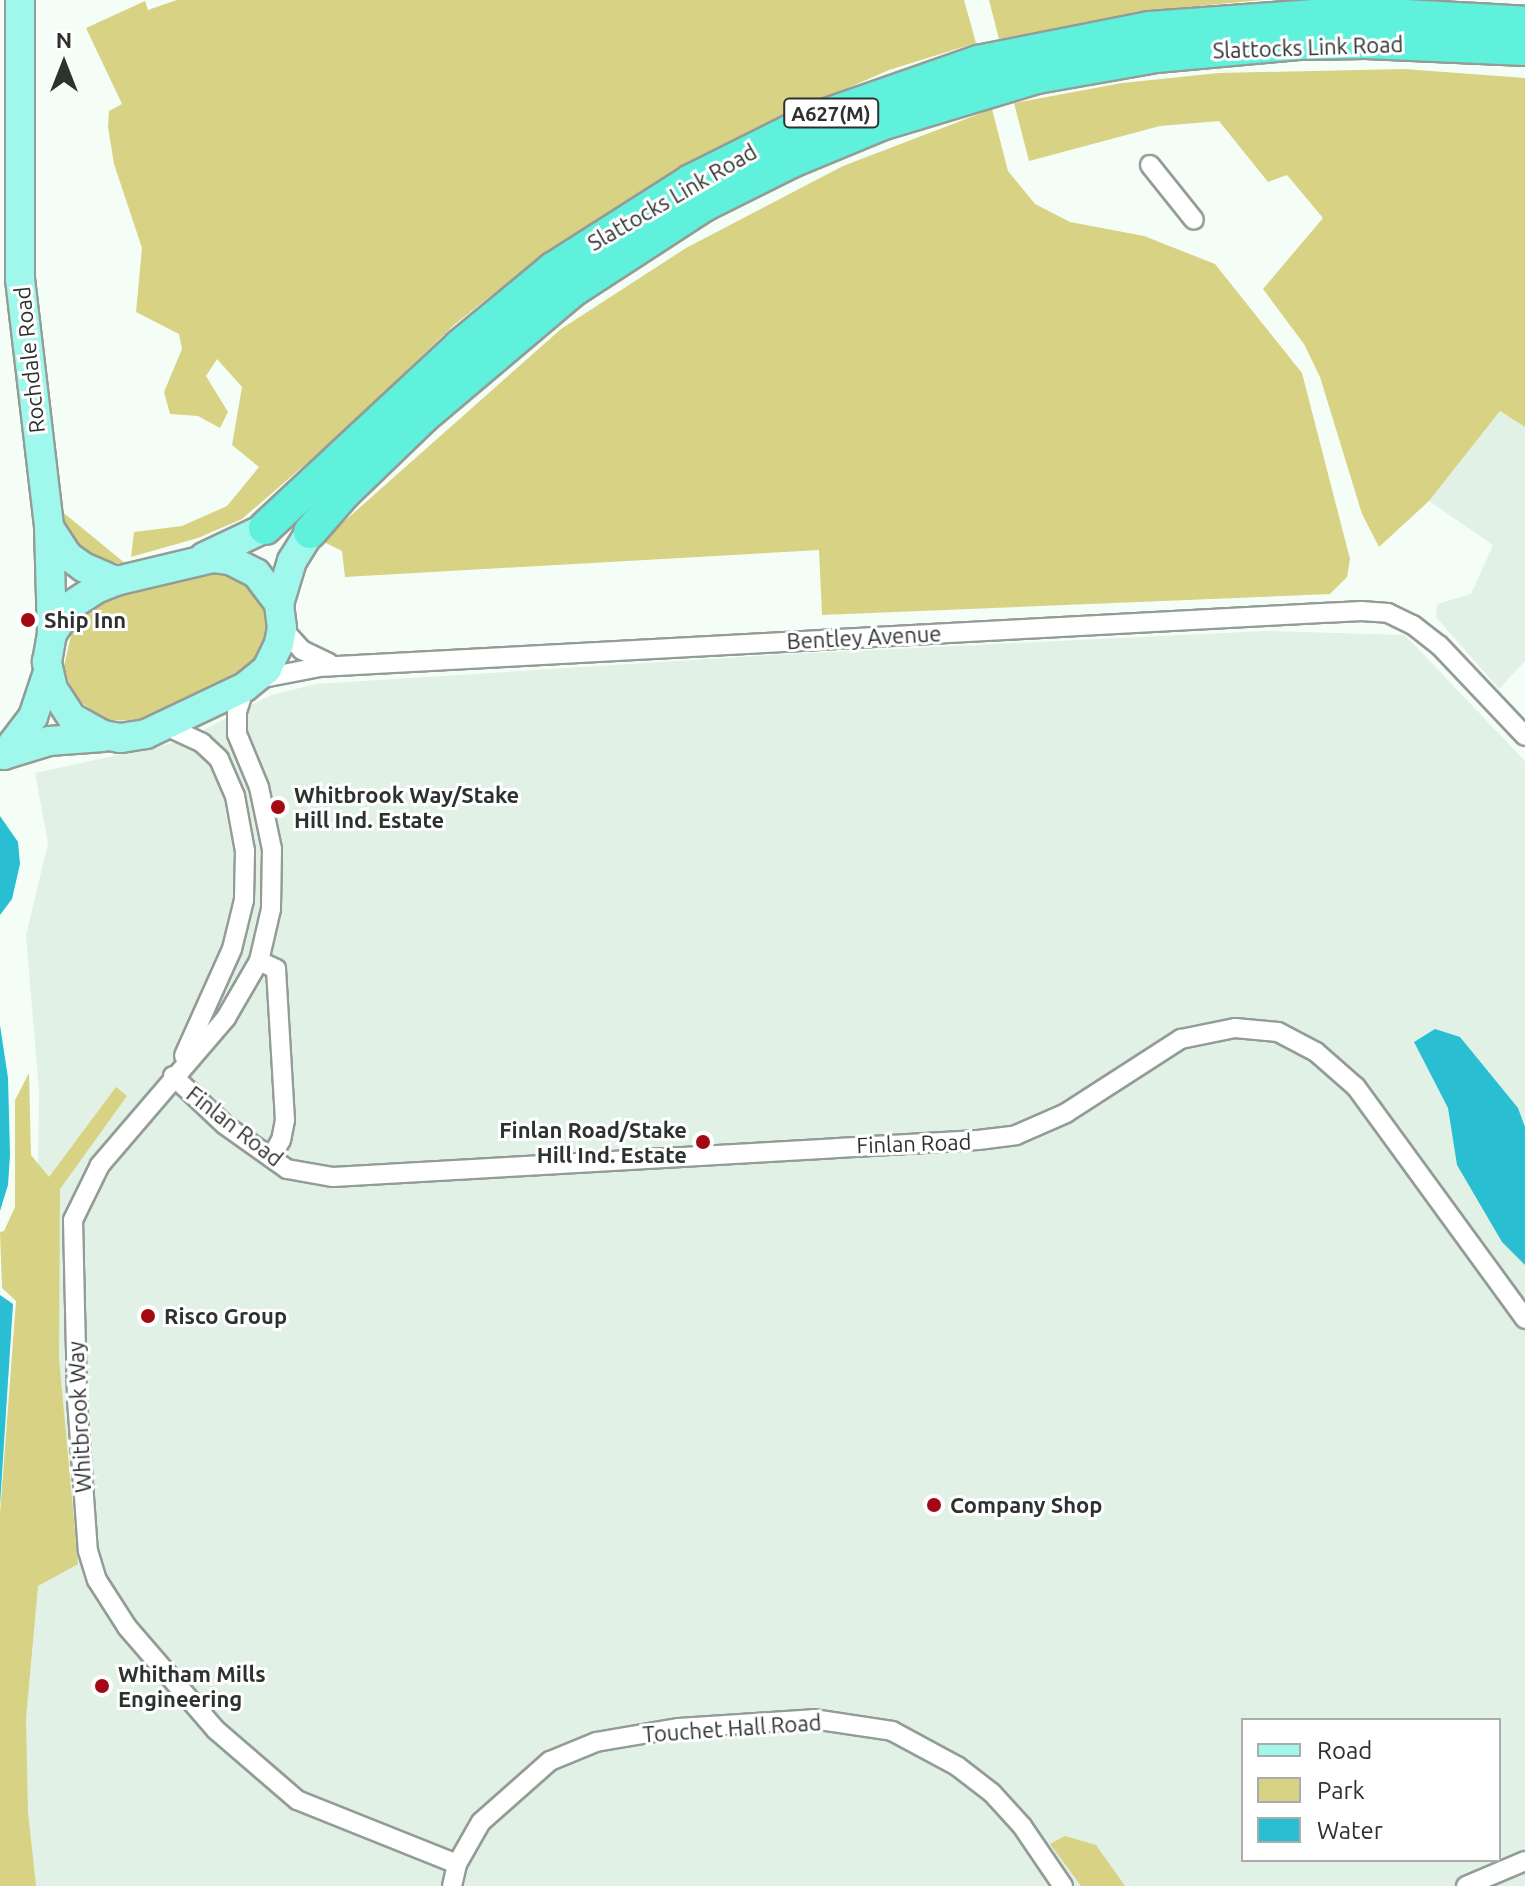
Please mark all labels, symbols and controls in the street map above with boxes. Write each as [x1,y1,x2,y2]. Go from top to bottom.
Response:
north arrow [24,24,104,104]
text: N [56,27,72,52]
street label: Slattocks Link Road [1212,30,1404,64]
road number: A627(M) [783,97,879,129]
street label: Slattocks Link Road [583,138,761,256]
street label: Rochdale Road [8,285,50,435]
place label: Ship Inn [44,607,126,633]
marker: Ship Inn [19,611,37,629]
street label: Bentley Avenue [786,620,942,654]
place label: Whitbrook Way/Stake Hill Ind. Estate [294,781,519,832]
marker: Whitbrook Way/Stake Hill Ind. Estate [269,798,287,816]
street label: Finlan Road [182,1080,288,1172]
place label: Finlan Road/Stake Hill Ind. Estate [499,1116,687,1168]
street label: Finlan Road [856,1128,972,1158]
marker: Finlan Road/Stake Hill Ind. Estate [694,1133,712,1151]
place label: Risco Group [164,1303,287,1329]
marker: Risco Group [139,1307,157,1325]
street label: Whitbrook Way [62,1341,96,1493]
place label: Company Shop [950,1492,1102,1518]
marker: Company Shop [925,1496,943,1514]
place label: Whitham Mills Engineering [118,1660,266,1712]
marker: Whitham Mills Engineering [93,1677,111,1695]
street label: Touchet Hall Road [642,1709,822,1747]
legend [1241,1718,1501,1862]
text: Road [1317,1737,1372,1764]
text: Park [1317,1777,1365,1804]
text: Water [1317,1817,1383,1844]

